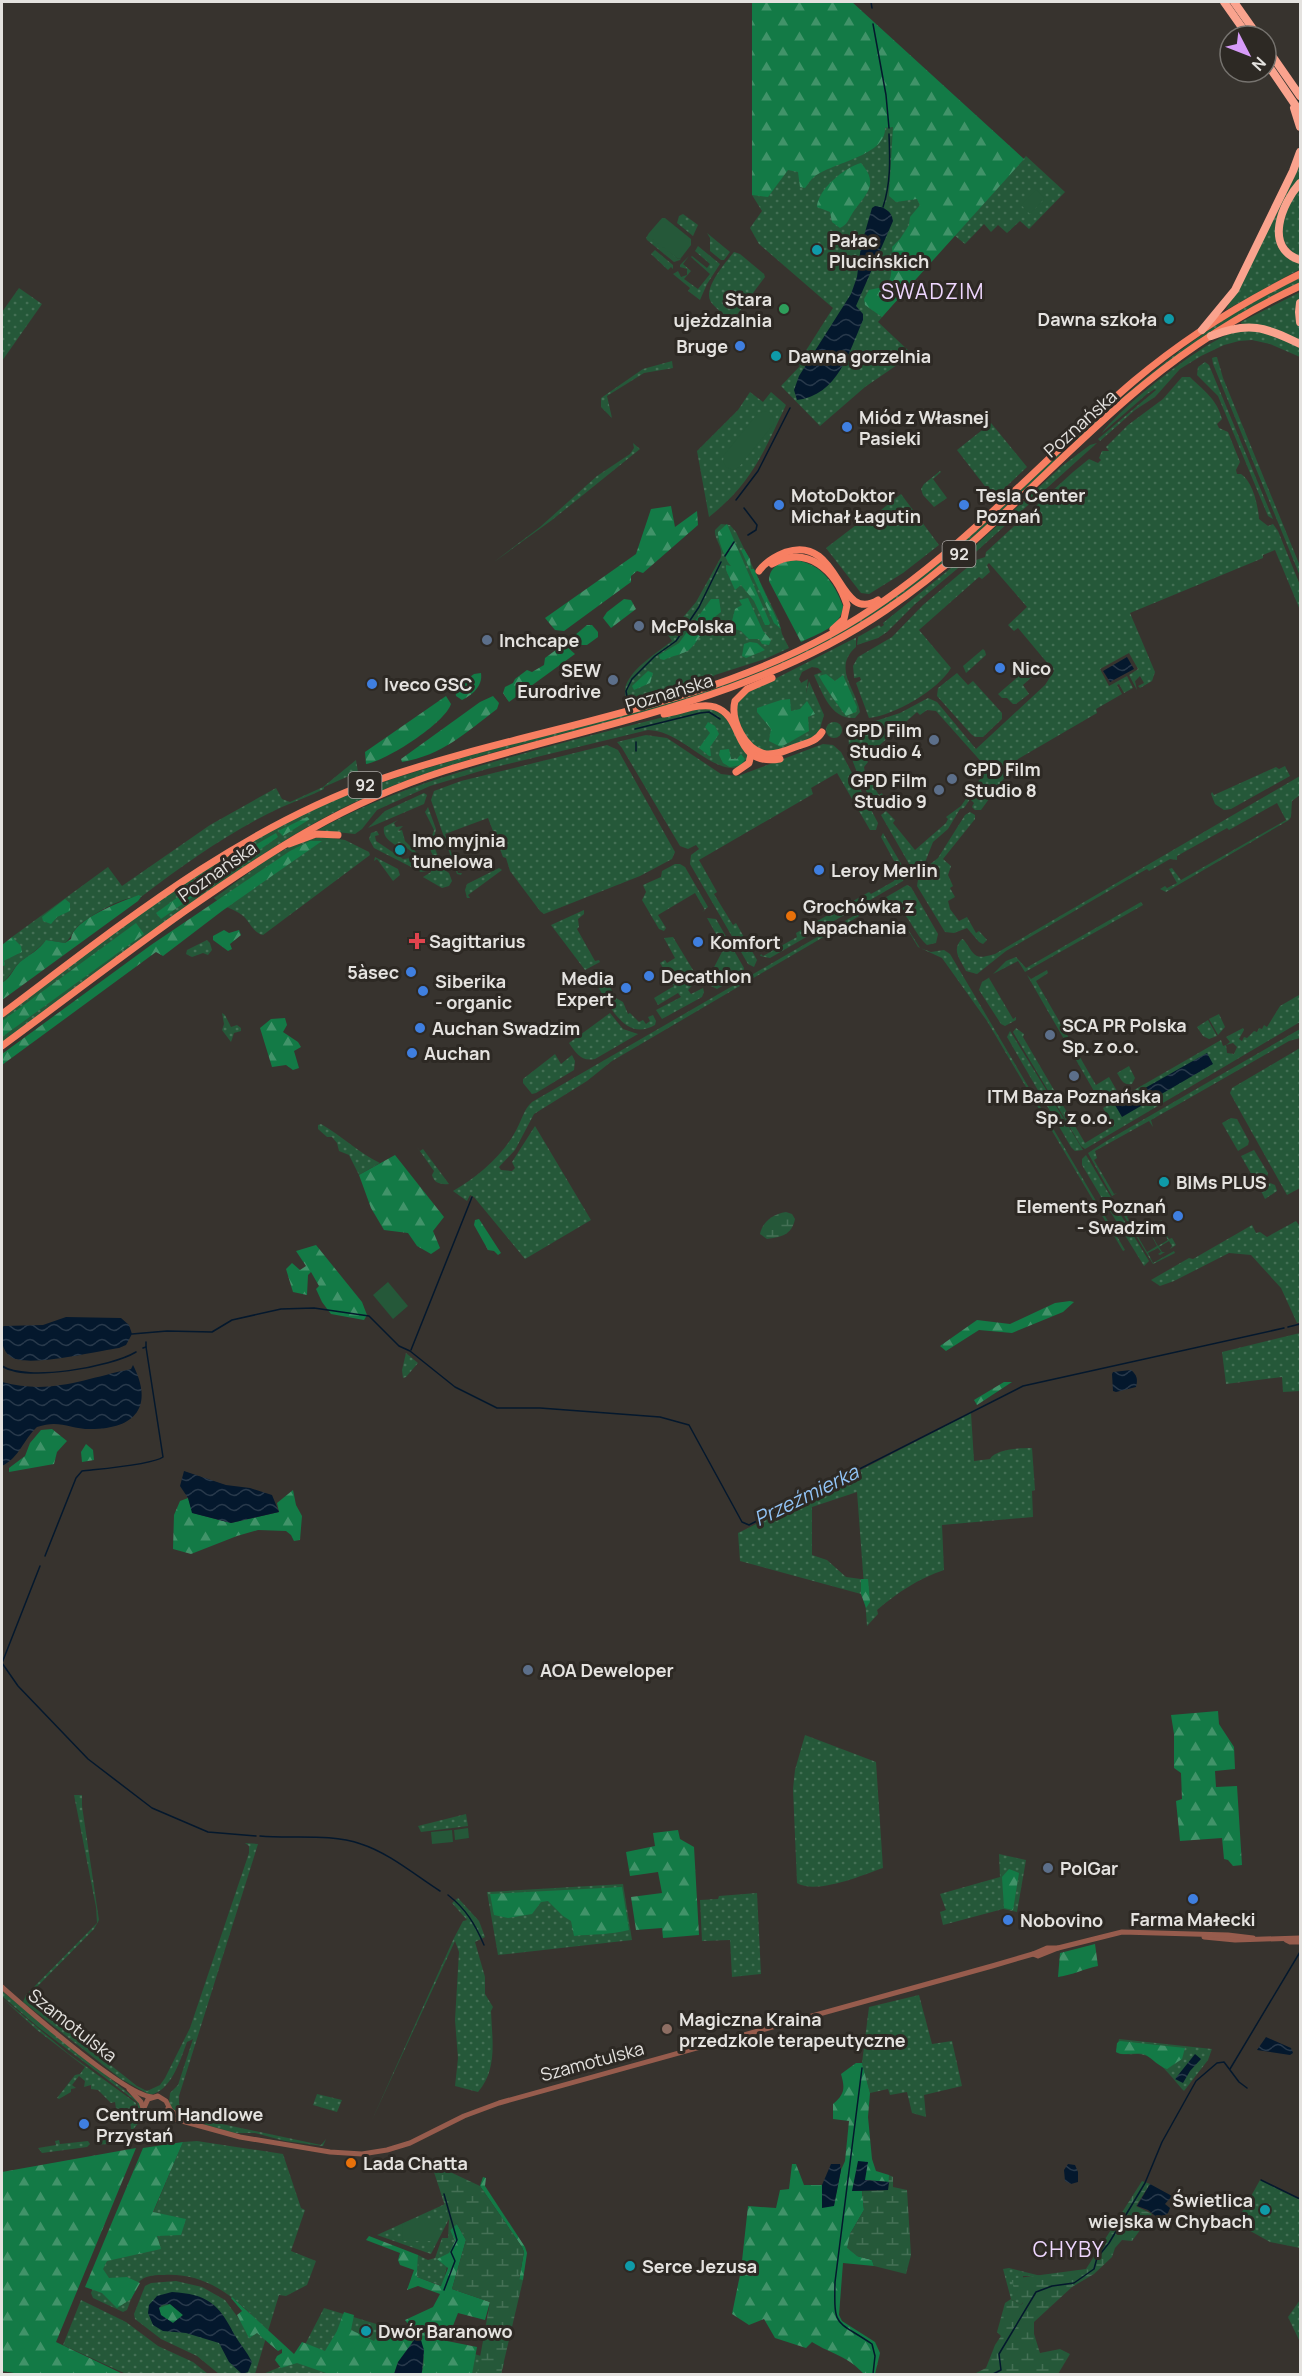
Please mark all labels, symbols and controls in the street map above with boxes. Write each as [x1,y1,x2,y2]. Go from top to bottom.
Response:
north arrow [1218,24,1278,84]
text: N [1247,52,1271,76]
place label: Pałac Plucińskich [829,228,929,273]
marker: Pałac Plucińskich [810,243,824,257]
district label: SWADZIM [881,277,985,305]
place label: Stara ujeżdzalnia [674,287,772,332]
marker: Stara ujeżdzalnia [777,302,791,316]
place label: Dawna szkoła [1038,307,1157,331]
marker: Dawna szkoła [1162,312,1176,326]
place label: Bruge [676,334,728,358]
marker: Bruge [733,339,747,353]
place label: Dawna gorzelnia [788,344,931,368]
marker: Dawna gorzelnia [769,349,783,363]
street label: Poznańska [1038,384,1122,462]
place label: Miód z Własnej Pasieki [859,405,989,450]
marker: Miód z Własnej Pasieki [840,420,854,434]
place label: MotoDoktor Michał Łagutin [791,483,921,528]
place label: Tesla Center Poznań [976,483,1086,528]
marker: MotoDoktor Michał Łagutin [772,498,786,512]
marker: Tesla Center Poznań [957,498,971,512]
road number: 92 [942,541,976,567]
place label: McPolska [651,614,734,638]
marker: McPolska [632,619,646,633]
place label: Inchcape [499,628,579,652]
marker: Inchcape [480,633,494,647]
place label: Nico [1012,656,1051,680]
place label: SEW Eurodrive [517,658,601,703]
marker: Nico [993,661,1007,675]
street label: Poznańska [622,667,716,717]
place label: Iveco GSC [384,672,473,696]
marker: SEW Eurodrive [606,673,620,687]
marker: Iveco GSC [365,677,379,691]
place label: GPD Film Studio 4 [845,718,922,763]
marker: GPD Film Studio 4 [927,733,941,747]
place label: GPD Film Studio 8 [964,757,1041,802]
place label: GPD Film Studio 9 [850,768,927,813]
road number: 92 [348,772,382,798]
marker: GPD Film Studio 8 [945,772,959,786]
marker: GPD Film Studio 9 [932,783,946,797]
place label: Imo myjnia tunelowa [412,828,506,873]
street label: Poznańska [173,835,261,907]
marker: Imo myjnia tunelowa [393,843,407,857]
place label: Leroy Merlin [831,858,938,882]
marker: Leroy Merlin [812,863,826,877]
place label: Grochówka z Napachania [803,894,914,939]
marker: Grochówka z Napachania [784,909,798,923]
place label: Sagittarius [429,929,526,953]
place label: Komfort [710,930,781,954]
marker: Sagittarius [410,934,424,948]
marker: Komfort [691,935,705,949]
place label: 5àsec [347,960,399,984]
place label: Decathlon [661,964,752,988]
marker: 5àsec [404,965,418,979]
place label: Media Expert [557,966,614,1011]
place label: Siberika - organic [435,969,512,1014]
marker: Decathlon [642,969,656,983]
marker: Media Expert [619,981,633,995]
marker: Siberika - organic [416,984,430,998]
place label: SCA PR Polska Sp. z o.o. [1062,1013,1187,1058]
place label: Auchan Swadzim [432,1016,580,1040]
marker: Auchan Swadzim [413,1021,427,1035]
marker: SCA PR Polska Sp. z o.o. [1043,1028,1057,1042]
place label: Auchan [424,1041,491,1065]
marker: Auchan [405,1046,419,1060]
marker: ITM Baza Poznańska Sp. z o.o. [1067,1069,1081,1083]
place label: ITM Baza Poznańska Sp. z o.o. [987,1084,1161,1129]
place label: BIMs PLUS [1176,1170,1267,1194]
marker: BIMs PLUS [1157,1175,1171,1189]
place label: Elements Poznań - Swadzim [1016,1194,1166,1239]
marker: Elements Poznań - Swadzim [1171,1209,1185,1223]
water label: Przeźmierka [749,1458,863,1532]
place label: AOA Deweloper [540,1658,674,1682]
marker: AOA Deweloper [521,1663,535,1677]
place label: PolGar [1060,1856,1118,1880]
marker: PolGar [1041,1861,1055,1875]
marker: Farma Małecki [1186,1892,1200,1906]
place label: Farma Małecki [1130,1907,1256,1931]
place label: Nobovino [1020,1908,1103,1932]
marker: Nobovino [1001,1913,1015,1927]
street label: Szamotulska [24,1983,122,2067]
place label: Magiczna Kraina przedzkole terapeutyczne [679,2007,906,2052]
marker: Magiczna Kraina przedzkole terapeutyczne [660,2022,674,2036]
street label: Szamotulska [537,2036,647,2086]
place label: Centrum Handlowe Przystań [96,2102,264,2147]
marker: Centrum Handlowe Przystań [77,2117,91,2131]
place label: Lada Chatta [363,2151,468,2175]
marker: Lada Chatta [344,2156,358,2170]
place label: Świetlica wiejska w Chybach [1088,2188,1253,2233]
marker: Świetlica wiejska w Chybach [1258,2203,1272,2217]
district label: CHYBY [1033,2235,1105,2263]
place label: Serce Jezusa [642,2254,757,2278]
marker: Serce Jezusa [623,2259,637,2273]
place label: Dwór Baranowo [378,2319,513,2343]
marker: Dwór Baranowo [359,2324,373,2338]

